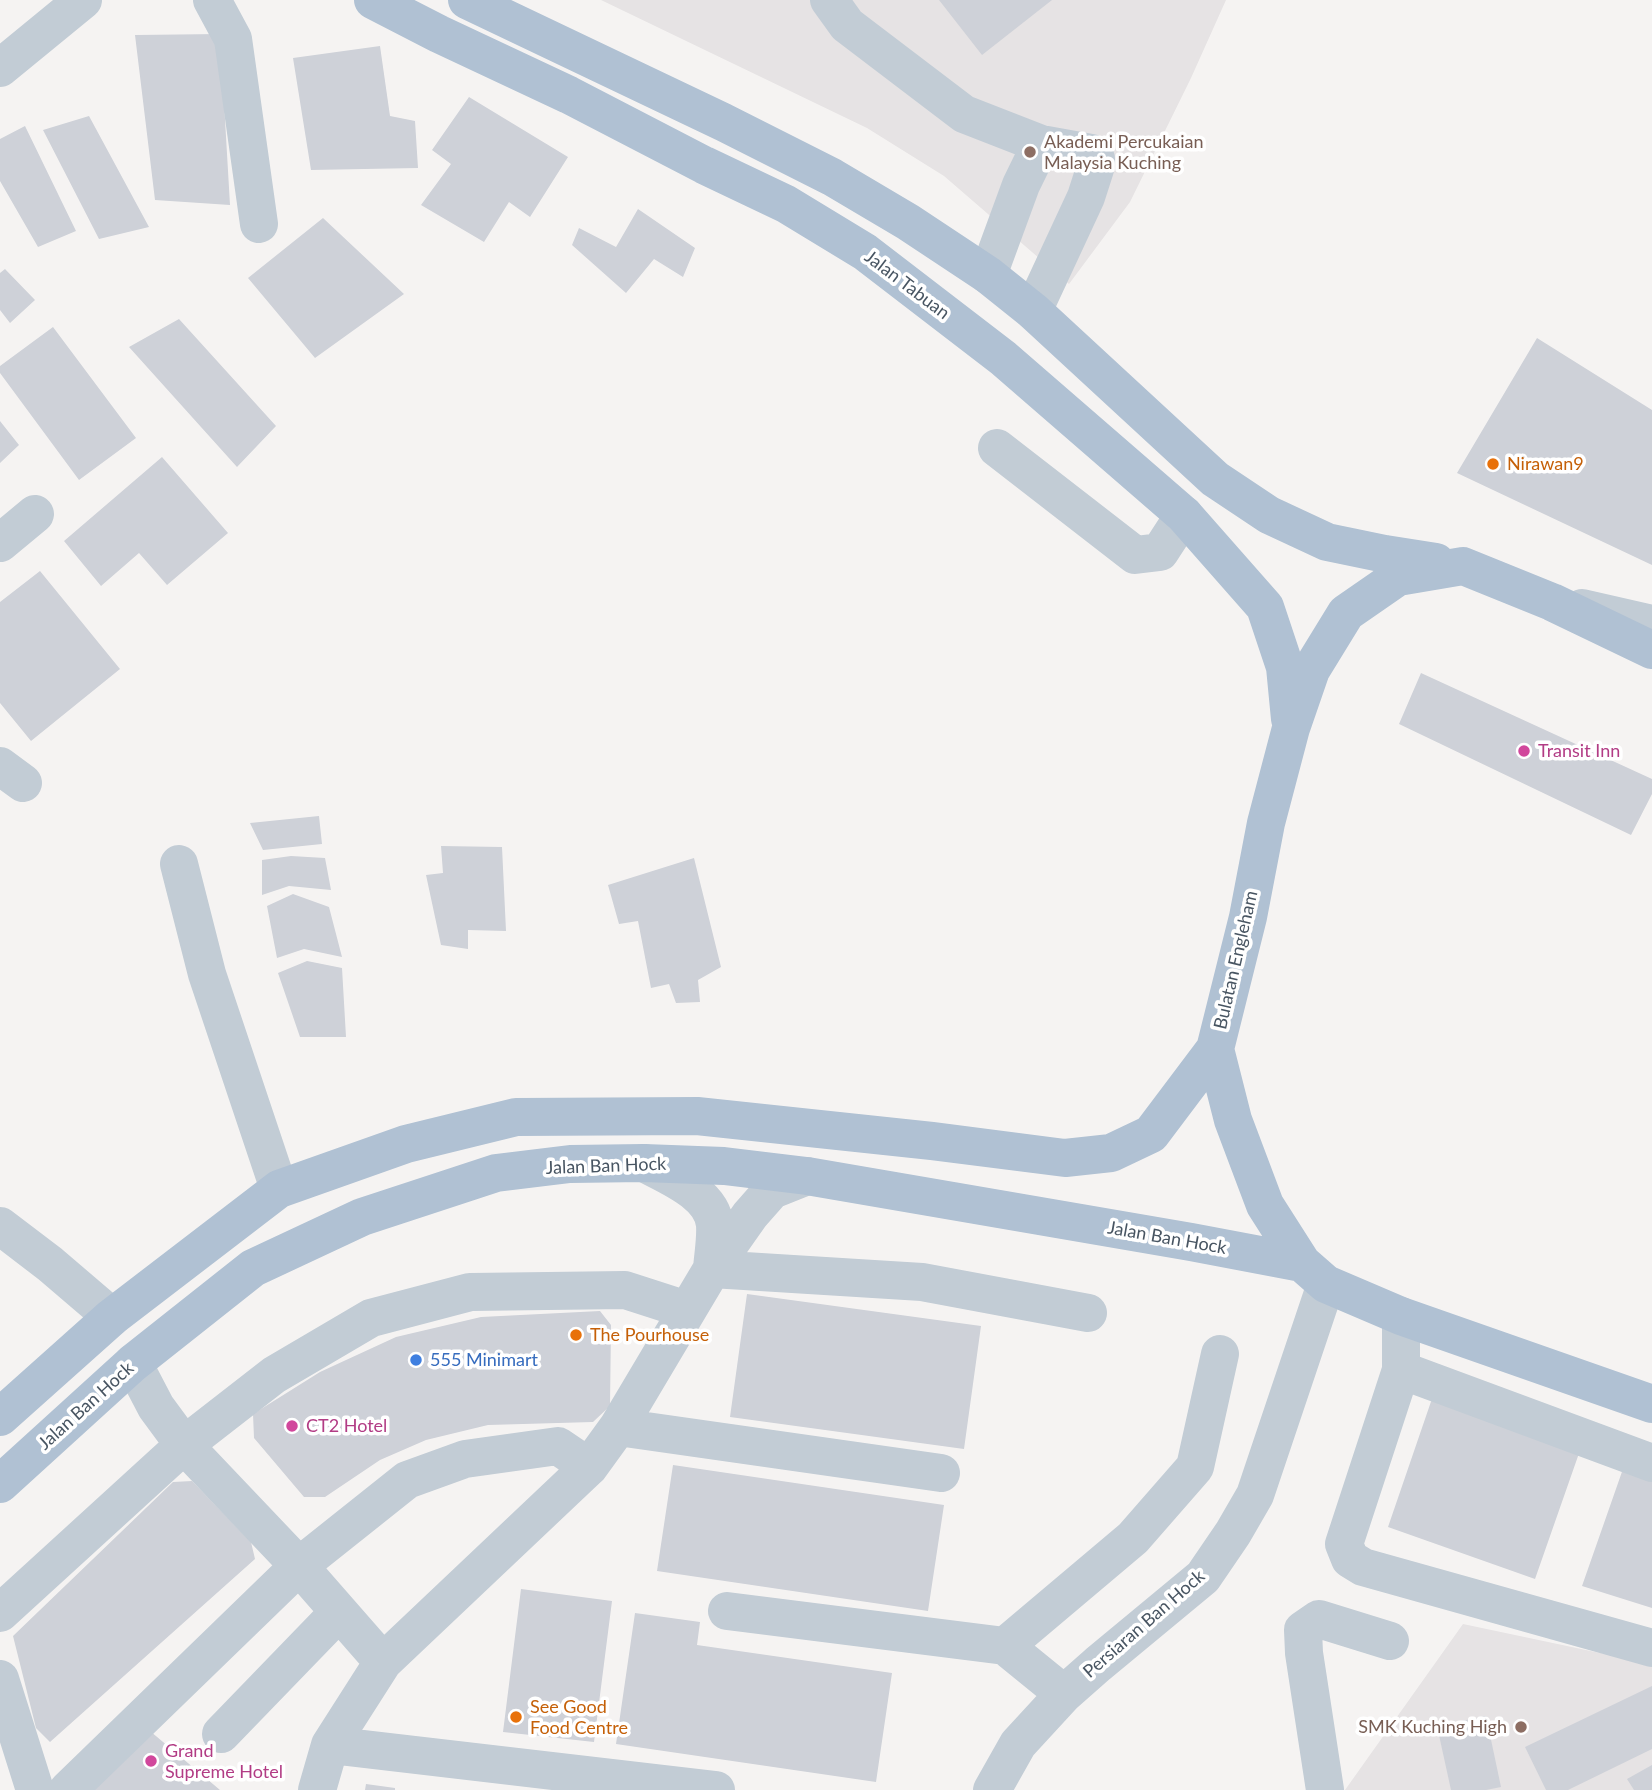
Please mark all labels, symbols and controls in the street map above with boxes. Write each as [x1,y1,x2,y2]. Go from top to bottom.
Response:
place label: Akademi Percukaian Malaysia Kuching [1044,131,1204,174]
marker: Akademi Percukaian Malaysia Kuching [1022,144,1038,160]
street label: Jalan Tabuan [860,246,954,324]
place label: Nirawan9 [1507,453,1584,475]
marker: Nirawan9 [1485,456,1501,472]
place label: Transit Inn [1538,740,1620,762]
marker: Transit Inn [1516,743,1532,759]
street label: Bulatan Engleham [1210,889,1262,1031]
street label: Jalan Ban Hock [545,1153,667,1179]
street label: Jalan Ban Hock [1106,1217,1228,1259]
place label: The Pourhouse [590,1324,709,1346]
marker: The Pourhouse [568,1327,584,1343]
place label: 555 Minimart [430,1349,538,1371]
marker: 555 Minimart [408,1352,424,1368]
street label: Jalan Ban Hock [34,1358,138,1454]
place label: CT2 Hotel [306,1415,387,1437]
marker: CT2 Hotel [284,1418,300,1434]
street label: Persiaran Ban Hock [1079,1565,1209,1683]
place label: See Good Food Centre [530,1696,628,1738]
marker: See Good Food Centre [508,1709,524,1725]
place label: SMK Kuching High [1358,1716,1507,1738]
marker: SMK Kuching High [1513,1719,1529,1735]
place label: Grand Supreme Hotel [165,1740,283,1782]
marker: Grand Supreme Hotel [143,1753,159,1769]

